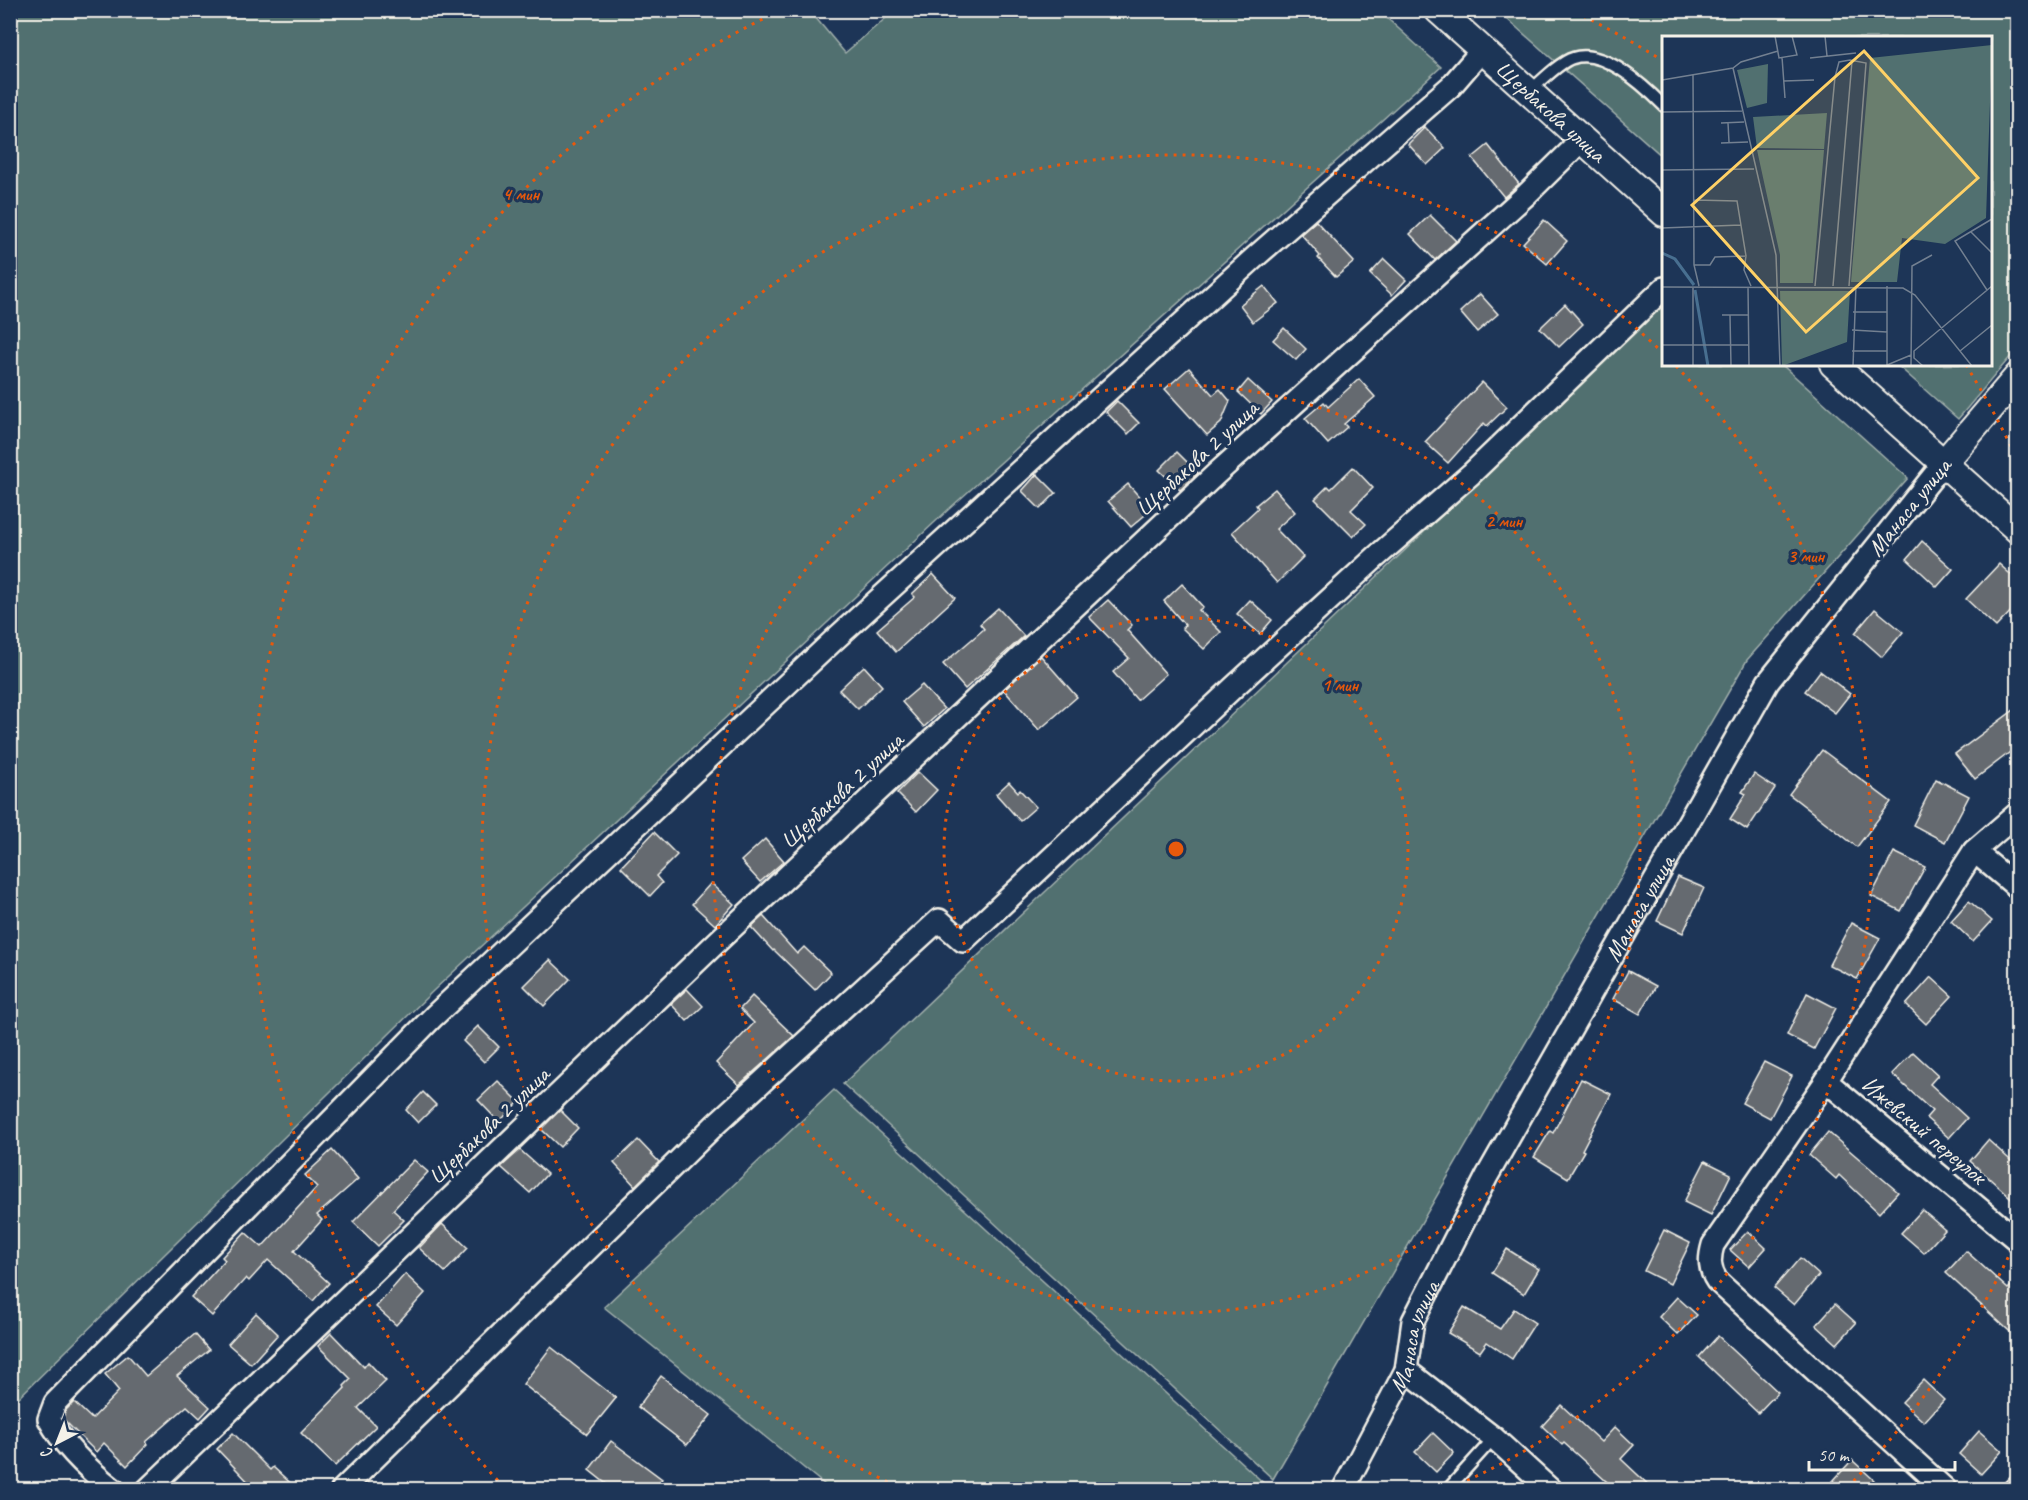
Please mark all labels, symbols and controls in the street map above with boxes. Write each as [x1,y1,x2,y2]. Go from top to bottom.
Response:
inset map [1662,36,1992,366]
street label: Щербакова улица [1490,54,1614,170]
text: 4 мин [503,183,540,205]
street label: Щербакова 2 улица [1129,392,1266,522]
street label: Манаса улица [1860,450,1959,562]
text: 2 мин [1486,510,1523,532]
text: 3 мин [1788,545,1825,567]
text: 1 мин [1322,674,1359,696]
street label: Щербакова 2 улица [774,724,911,854]
centre of rings [1166,839,1186,859]
street label: Манаса улица [1597,848,1683,967]
street label: Щербакова 2 улица [422,1058,557,1190]
street label: Ижевский переулок [1856,1069,1994,1192]
street label: Манаса улица [1381,1273,1447,1398]
north arrow [27,1413,87,1473]
scale bar [1809,1434,1954,1472]
text: С [36,1442,57,1463]
text: 50 m [1818,1444,1851,1466]

